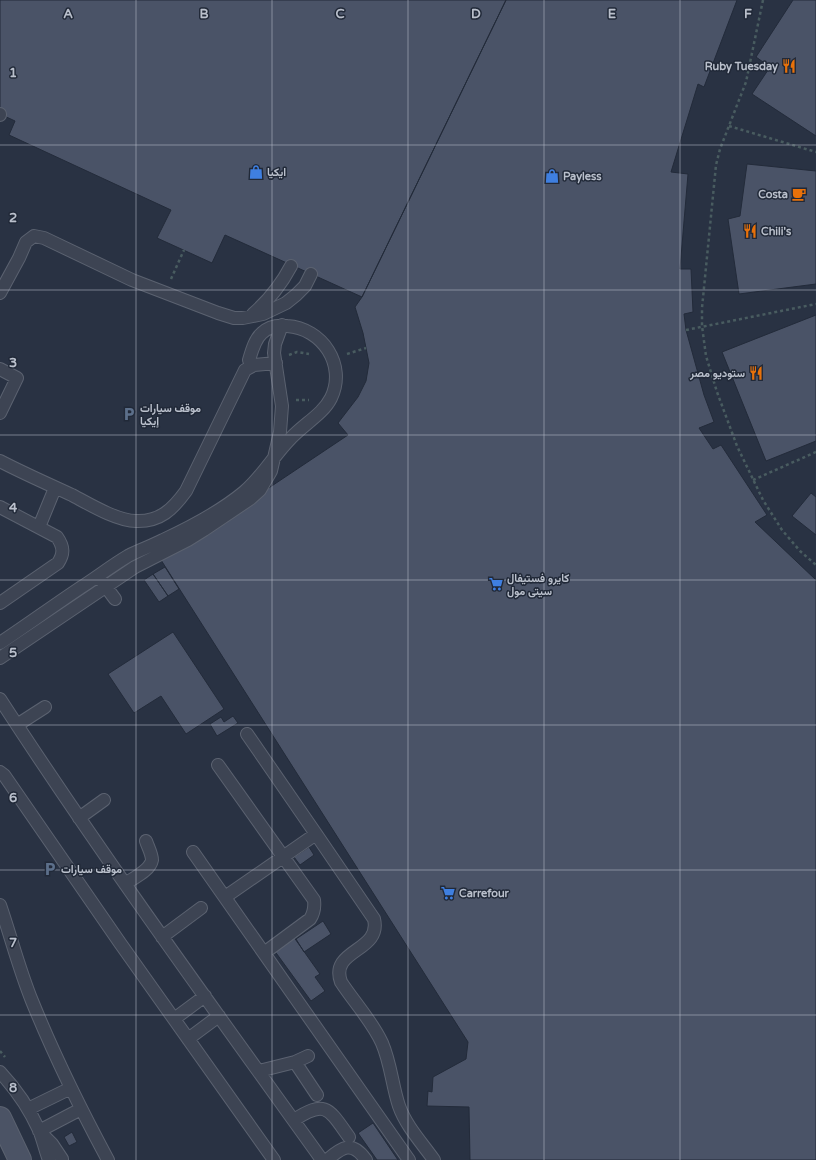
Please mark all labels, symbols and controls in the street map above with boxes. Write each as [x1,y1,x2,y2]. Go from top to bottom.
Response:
text: A [63,6,73,22]
text: B [199,6,209,22]
text: C [335,6,345,22]
text: D [471,6,481,22]
text: E [608,6,616,22]
text: F [744,6,752,22]
restaurant icon: Ruby Tuesday [781,58,797,74]
place label: Ruby Tuesday [705,60,778,74]
text: 1 [9,65,17,81]
shop icon: ايكيا [248,164,264,180]
place label: ايكيا [267,166,286,179]
shop icon: Payless [544,168,560,184]
place label: Payless [563,170,602,184]
cafe icon: Costa [791,186,807,202]
place label: Costa [758,188,788,201]
text: 2 [9,210,17,226]
restaurant icon: Chili's [742,223,758,239]
place label: Chili's [761,225,792,238]
text: 3 [9,355,17,371]
restaurant icon: ستوديو مصر [748,365,764,381]
place label: ستوديو مصر [689,367,745,380]
place label: موقف سيارات إيكيا [140,402,201,428]
parking icon: موقف سيارات إيكيا [121,406,137,422]
text: 4 [9,500,18,516]
place label: كايرو فستيفال سيتى مول [507,572,569,598]
supermarket icon: كايرو فستيفال سيتى مول [488,576,504,592]
text: 5 [9,645,17,661]
text: 6 [9,790,17,806]
parking icon: موقف سيارات [42,861,58,877]
place label: موقف سيارات [61,863,122,876]
supermarket icon: Carrefour [440,885,456,901]
place label: Carrefour [459,887,510,900]
text: 7 [9,935,17,951]
text: 8 [9,1080,17,1096]

